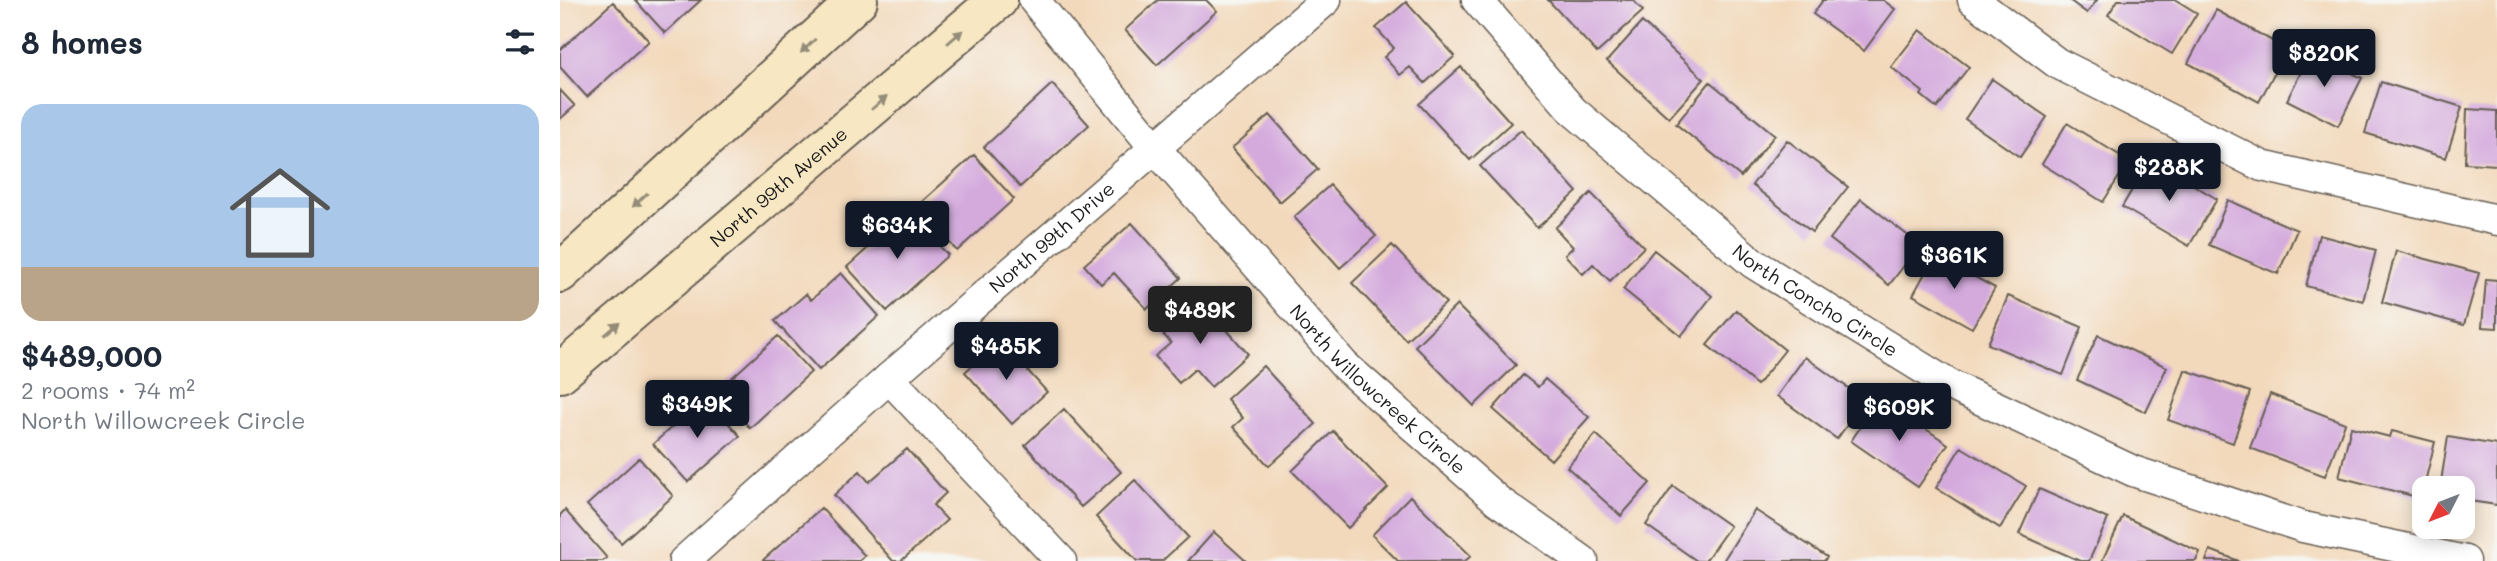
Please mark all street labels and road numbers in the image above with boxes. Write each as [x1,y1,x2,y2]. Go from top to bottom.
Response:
street label: North 99th Avenue [704,121,852,252]
street label: North 99th Drive [984,176,1119,298]
street label: North Concho Circle [1728,238,1903,362]
street label: North Willowcreek Circle [1285,299,1472,479]

